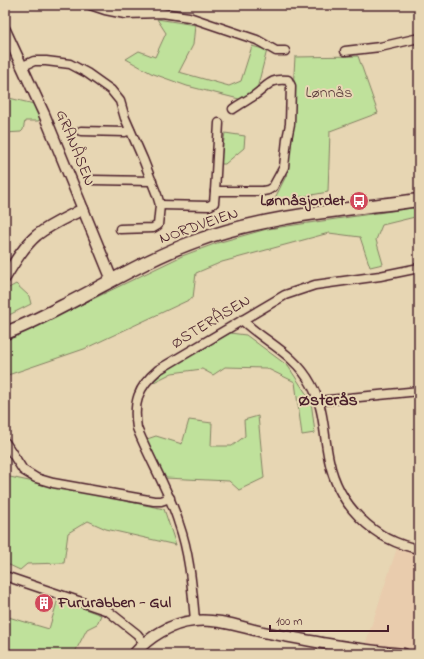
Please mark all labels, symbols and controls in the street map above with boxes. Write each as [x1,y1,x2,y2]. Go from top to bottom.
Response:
park label: Lønnås [306,81,352,105]
street label: GRANÅSEN [49,106,101,190]
place label: Lønnåsjordet [260,189,346,213]
bus stop icon: Lønnåsjordet [348,190,370,212]
street label: NORDVEIEN [156,201,242,251]
street label: ØSTERÅSEN [167,289,255,355]
district label: Østerås [298,388,358,414]
place label: Fururabben - Gul [57,591,172,615]
building icon: Fururabben - Gul [33,592,55,614]
scale bar [270,607,388,633]
text: 100 m [276,613,303,631]

